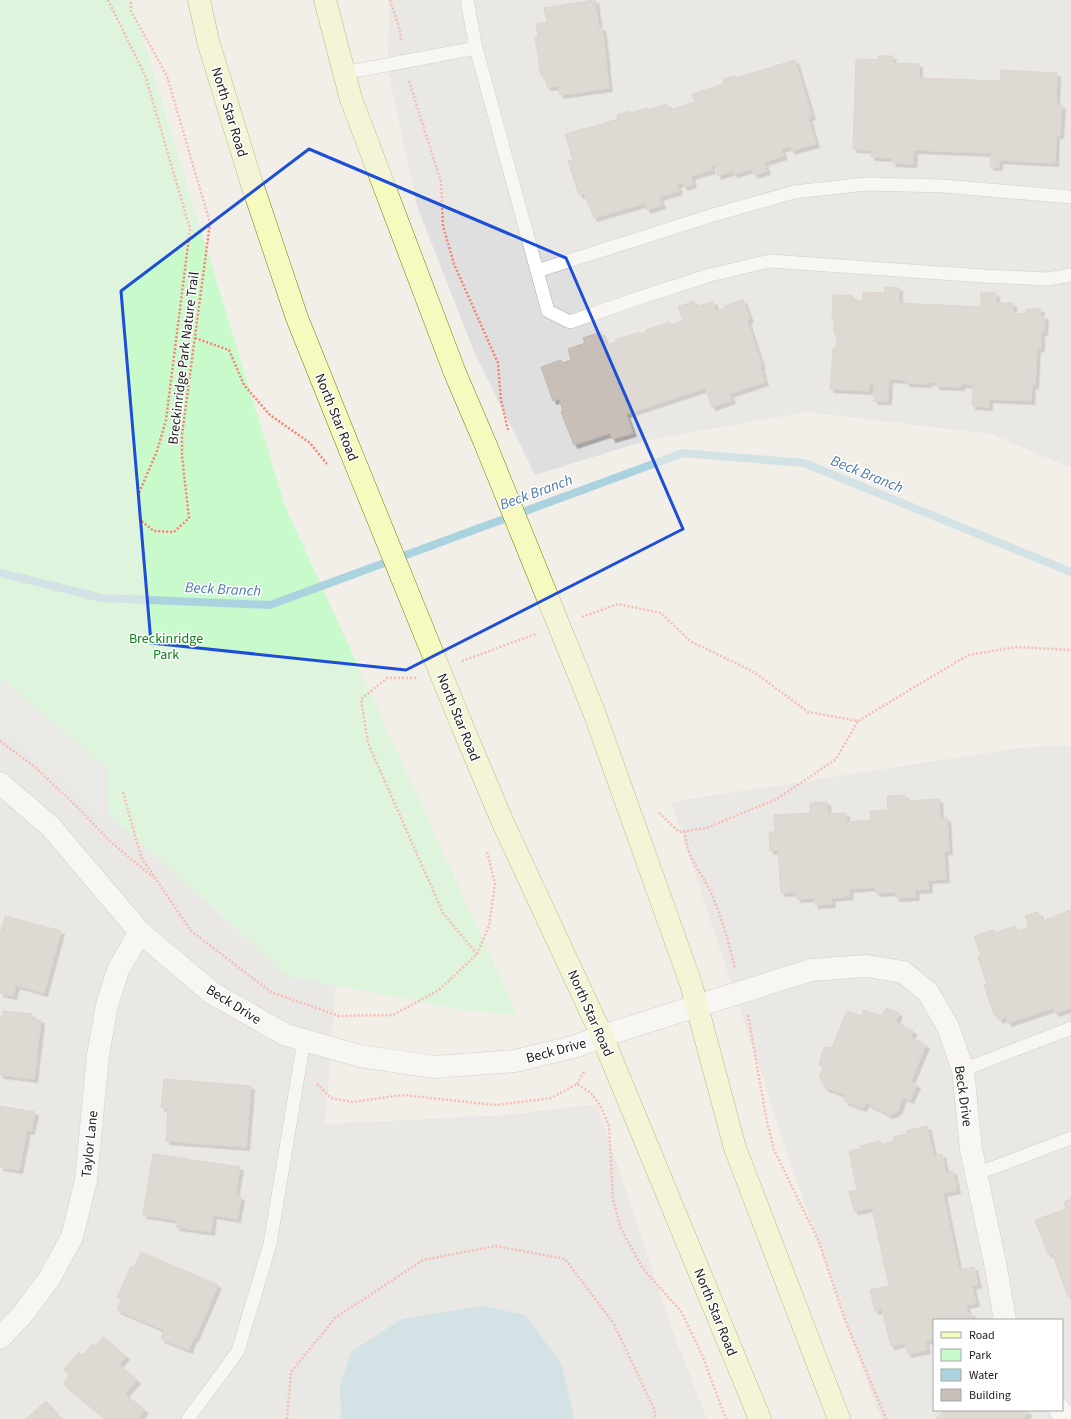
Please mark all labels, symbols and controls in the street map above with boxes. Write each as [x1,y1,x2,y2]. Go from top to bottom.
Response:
street label: North Star Road [206,65,252,160]
street label: Breckinridge Park Nature Trail [163,270,205,446]
street label: North Star Road [309,371,363,464]
water label: Beck Branch [828,450,906,499]
water label: Beck Branch [497,470,576,515]
water label: Beck Branch [184,577,262,602]
park label: Breckinridge Park [129,629,203,665]
street label: North Star Road [431,671,485,764]
street label: North Star Road [562,967,618,1060]
street label: Beck Drive [202,980,265,1030]
street label: Beck Drive [524,1033,589,1069]
street label: Beck Drive [949,1064,977,1128]
street label: Taylor Lane [77,1110,103,1179]
street label: North Star Road [688,1266,742,1359]
legend [933,1319,1063,1411]
text: Road [969,1327,995,1344]
text: Park [969,1347,991,1364]
text: Water [969,1367,999,1384]
text: Building [969,1387,1011,1404]

